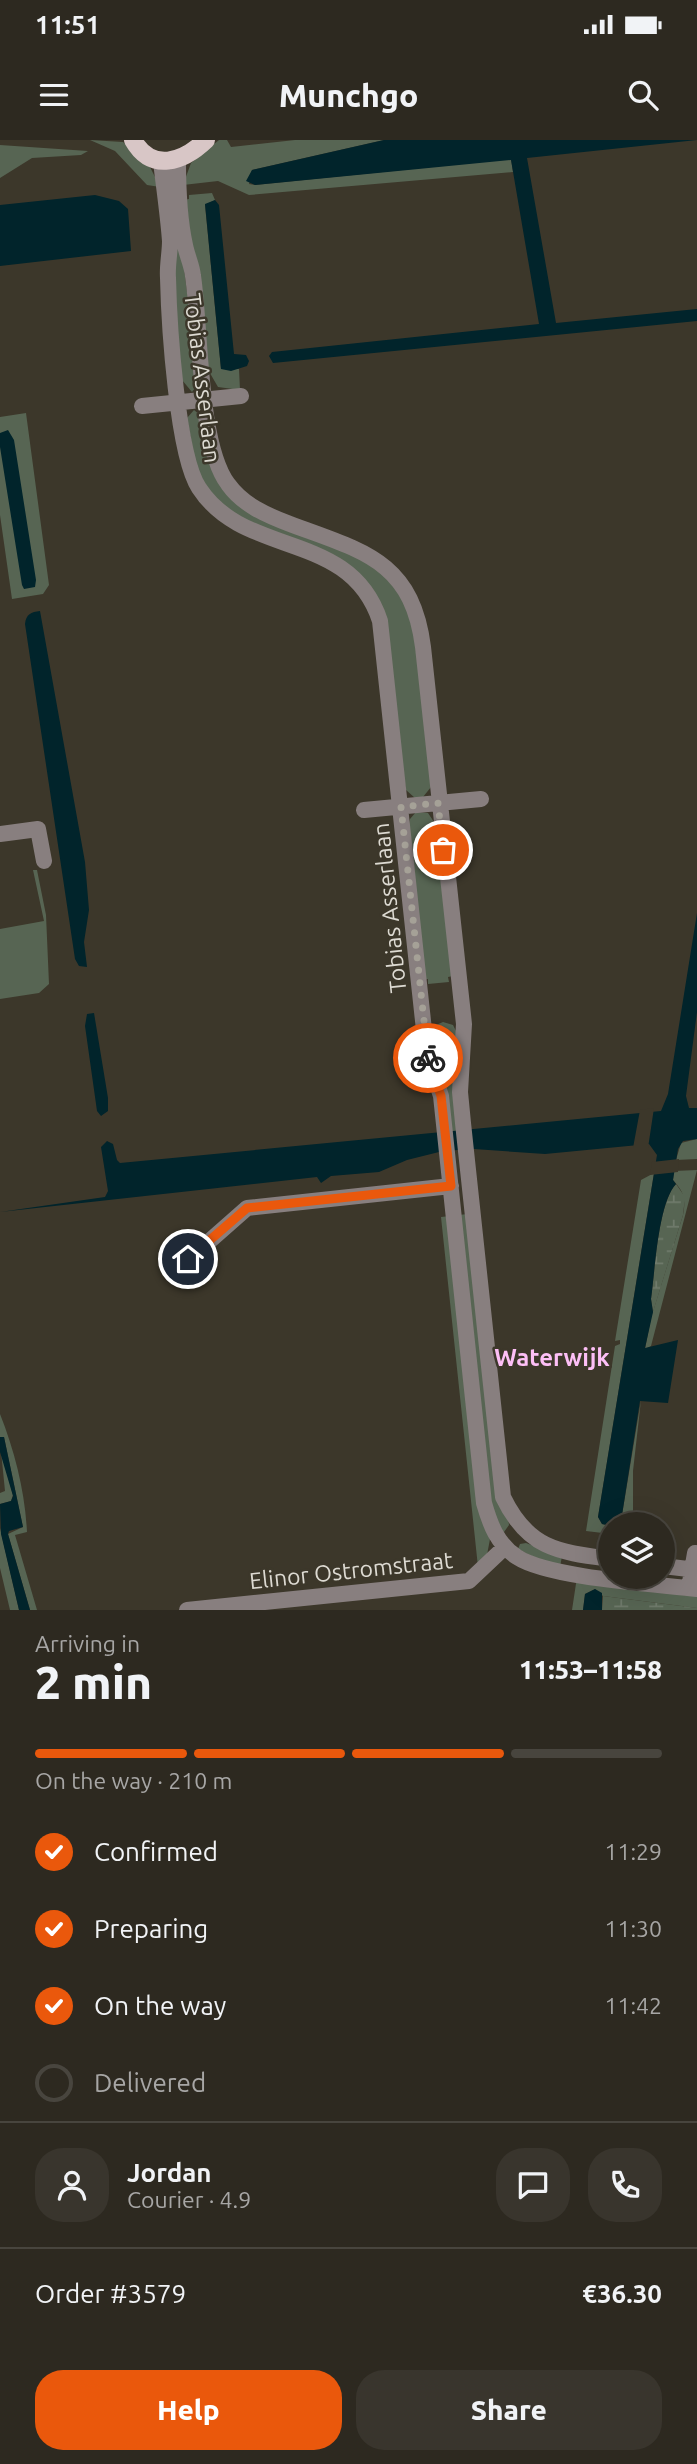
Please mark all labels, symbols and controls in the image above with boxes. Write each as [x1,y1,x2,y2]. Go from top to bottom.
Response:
text: 11:51 [35,10,100,39]
icon: menu [35,76,73,114]
icon: search [624,76,662,114]
text: Munchgo [279,77,418,113]
street label: Tobias Asserlaan [180,292,226,464]
pin [413,820,473,880]
street label: Tobias Asserlaan [368,822,410,994]
icon: bag [424,831,462,869]
courier [393,1023,463,1093]
icon: bike [409,1039,447,1077]
pin [158,1229,218,1289]
icon: home [169,1240,207,1278]
district label: Waterwijk [494,1344,610,1371]
map controls [598,1512,675,1589]
button: layers [598,1512,675,1589]
street label: Elinor Ostromstraat [248,1547,454,1593]
text: Arriving in [35,1631,140,1656]
text: 11:53–11:58 [519,1655,662,1684]
text: 2 min [35,1656,152,1708]
text: On the way · 210 m [35,1768,232,1793]
icon: check [35,1833,73,1871]
text: Confirmed [94,1837,218,1866]
text: 11:29 [604,1839,662,1864]
icon: check [35,1910,73,1948]
text: Preparing [94,1914,208,1943]
text: 11:30 [604,1916,662,1941]
icon: check [35,1987,73,2025]
text: On the way [94,1991,226,2020]
text: 11:42 [604,1993,662,2018]
text: Delivered [94,2068,206,2097]
button: person [35,2148,109,2222]
button: chat [496,2148,570,2222]
button: phone [588,2148,662,2222]
text: Jordan [127,2158,212,2187]
text: Courier · 4.9 [127,2187,251,2212]
text: Order #3579 [35,2279,186,2308]
text: €36.30 [582,2279,662,2308]
button: Help [35,2370,342,2450]
button: Share [356,2370,662,2450]

